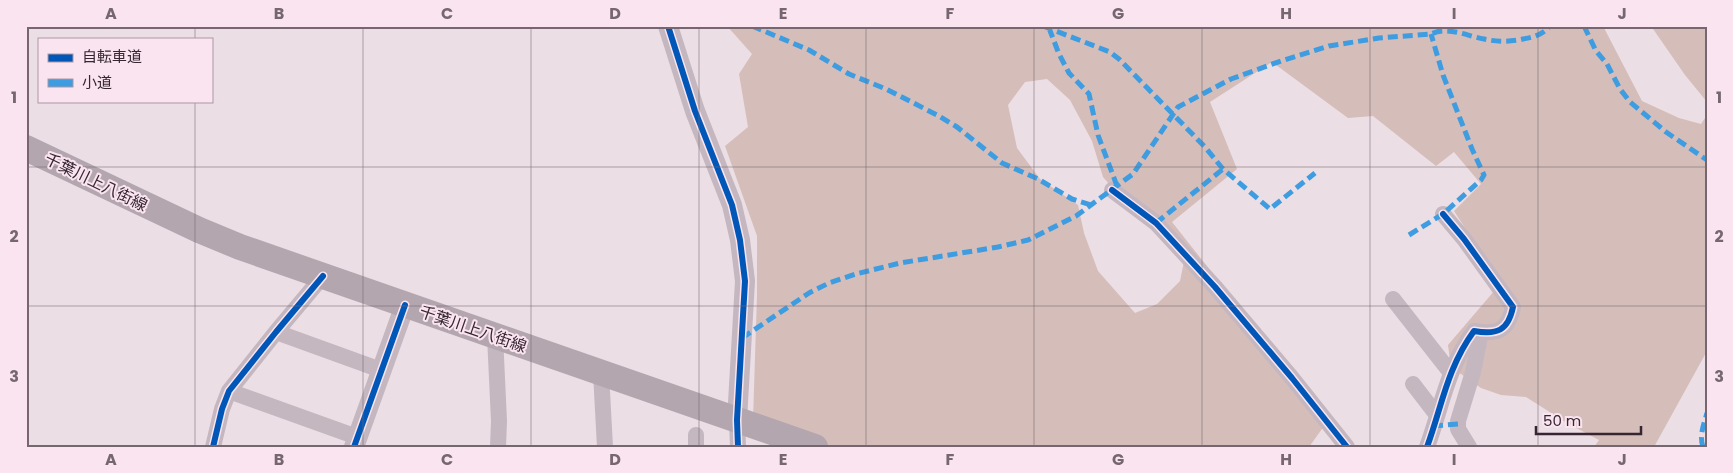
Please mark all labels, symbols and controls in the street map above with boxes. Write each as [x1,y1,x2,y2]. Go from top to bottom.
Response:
text: A [105,2,117,25]
text: B [274,2,284,25]
text: C [441,2,453,25]
text: D [609,2,621,25]
text: E [779,2,787,25]
text: F [946,2,955,25]
text: G [1112,2,1124,25]
text: H [1280,2,1292,25]
text: I [1452,2,1456,25]
text: J [1617,2,1627,25]
legend [38,38,212,102]
text: 自転車道 [82,46,142,67]
text: 小道 [82,72,112,93]
text: 1 [11,86,17,109]
text: 1 [1716,86,1722,109]
street label: 千葉川上八街線 [41,147,151,217]
text: 2 [9,225,19,248]
text: 2 [1714,225,1724,248]
street label: 千葉川上八街線 [416,300,530,358]
text: 3 [9,365,19,388]
text: 3 [1714,365,1724,388]
scale bar [1536,403,1640,435]
text: 50 m [1543,410,1581,431]
text: A [105,448,117,471]
text: B [274,448,284,471]
text: C [441,448,453,471]
text: D [609,448,621,471]
text: E [779,448,787,471]
text: F [946,448,955,471]
text: G [1112,448,1124,471]
text: H [1280,448,1292,471]
text: I [1452,448,1456,471]
text: J [1617,448,1627,471]

